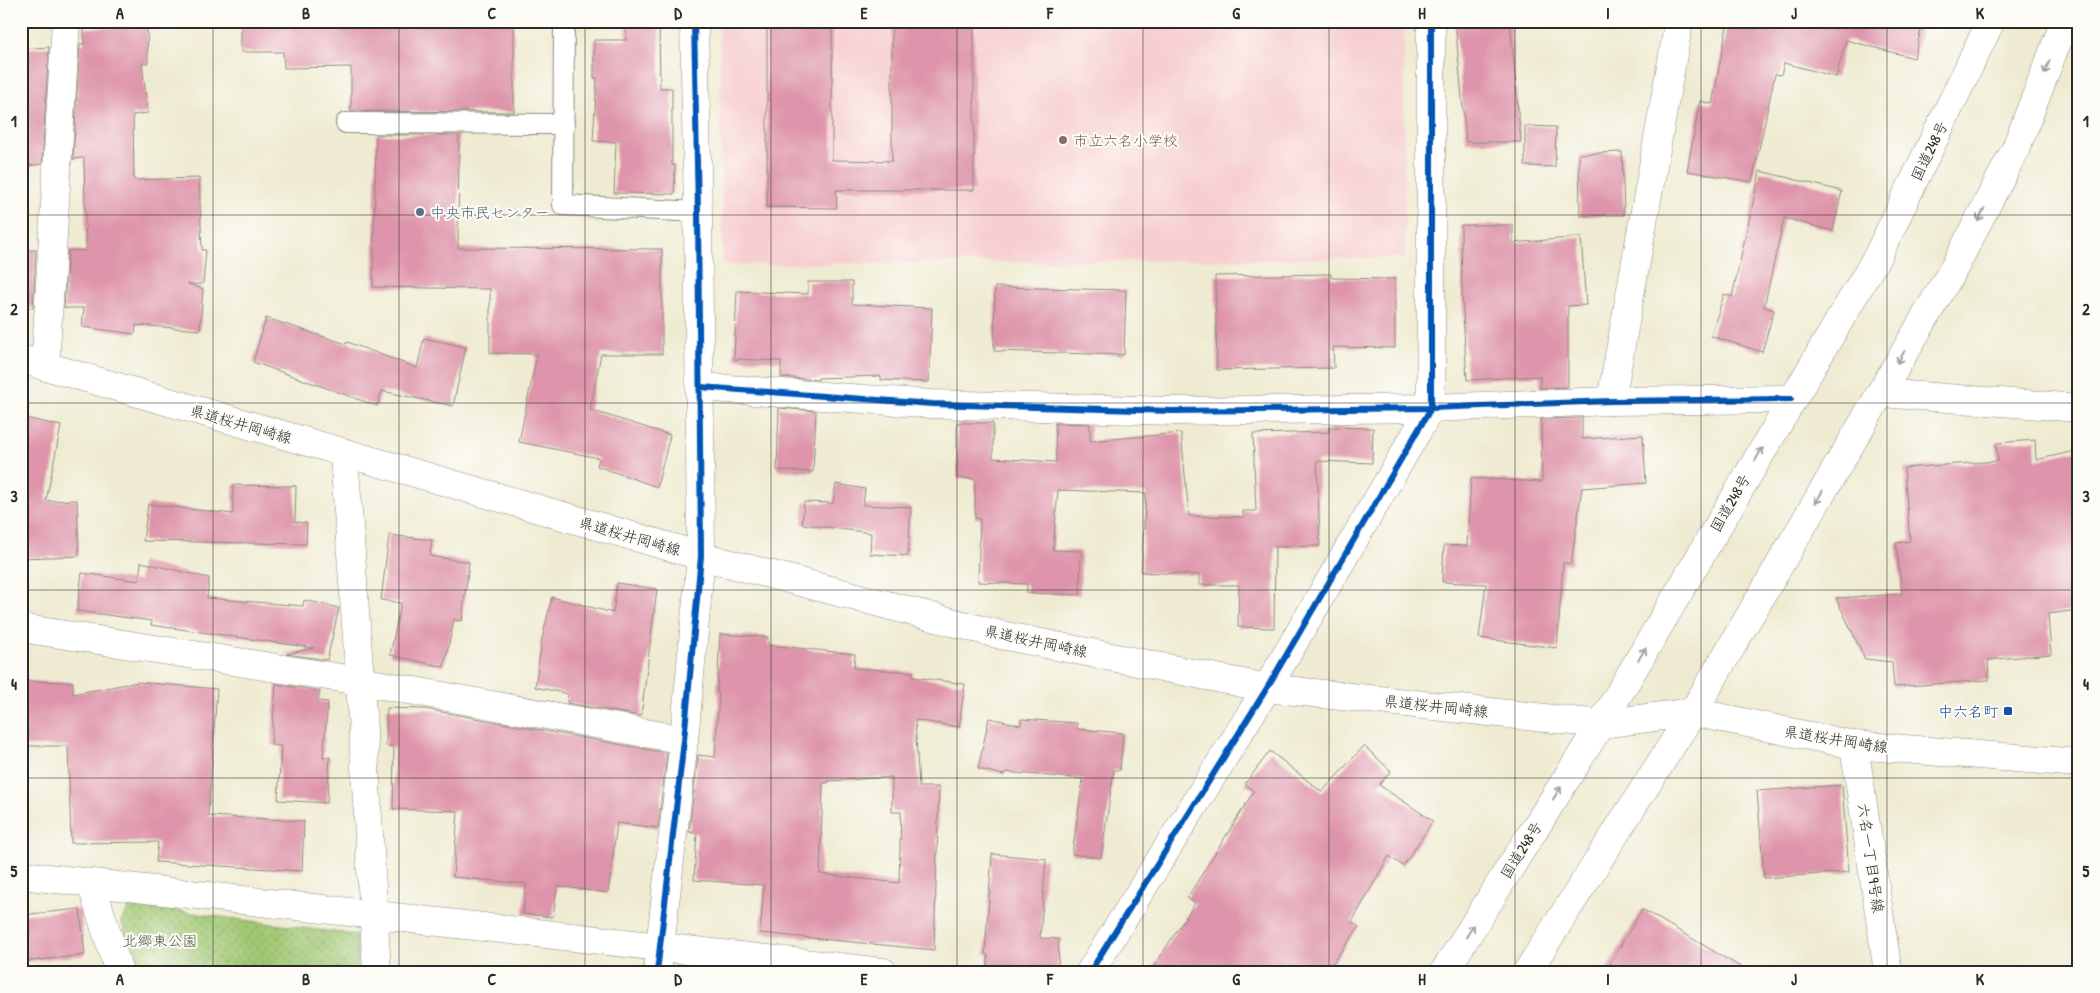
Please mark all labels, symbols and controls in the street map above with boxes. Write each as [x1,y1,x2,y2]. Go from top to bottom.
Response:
text: A [116,2,124,24]
text: B [302,2,310,24]
text: C [488,2,497,24]
text: D [674,2,682,24]
text: E [860,2,868,24]
text: F [1046,2,1054,24]
text: G [1232,2,1240,24]
text: H [1418,2,1426,24]
text: I [1606,2,1610,24]
text: J [1791,2,1797,24]
text: K [1976,2,1985,24]
one-way arrow [2042,59,2051,74]
text: 1 [11,110,17,132]
text: 1 [2083,110,2089,132]
street label: 国道248号 [1906,118,1952,184]
place label: 市立六名小学校 [1073,130,1178,151]
marker: 市立六名小学校 [1057,134,1069,146]
place label: 中央市民センター [430,202,549,223]
marker: 中央市民センター [414,206,426,218]
one-way arrow [1976,207,1985,222]
text: 2 [10,298,18,320]
text: 2 [2082,298,2090,320]
one-way arrow [1896,349,1906,363]
street label: 県道桜井岡崎線 [188,399,294,449]
one-way arrow [1755,447,1765,461]
street label: 国道248号 [1705,470,1755,536]
text: 3 [10,485,18,507]
text: 3 [2082,485,2090,507]
one-way arrow [1814,489,1824,503]
street label: 県道桜井岡崎線 [577,511,683,561]
street label: 県道桜井岡崎線 [982,620,1090,662]
one-way arrow [1637,648,1647,662]
text: 4 [11,673,17,695]
text: 4 [2083,673,2089,695]
street label: 県道桜井岡崎線 [1383,690,1489,722]
place label: 中六名町 [1938,701,1999,722]
marker: 中六名町 [2002,705,2014,717]
street label: 県道桜井岡崎線 [1782,720,1890,758]
one-way arrow [1552,786,1563,800]
street label: 六名一丁目9号線 [1853,802,1889,914]
street label: 国道248号 [1495,817,1547,883]
text: 5 [11,860,18,882]
text: 5 [2083,860,2090,882]
one-way arrow [1466,924,1476,938]
park label: 北郷東公園 [122,930,198,951]
text: A [116,968,124,990]
text: B [302,968,310,990]
text: C [488,968,497,990]
text: D [674,968,682,990]
text: E [860,968,868,990]
text: F [1046,968,1054,990]
text: G [1232,968,1240,990]
text: H [1418,968,1426,990]
text: I [1606,968,1610,990]
text: J [1791,968,1797,990]
text: K [1976,968,1985,990]

